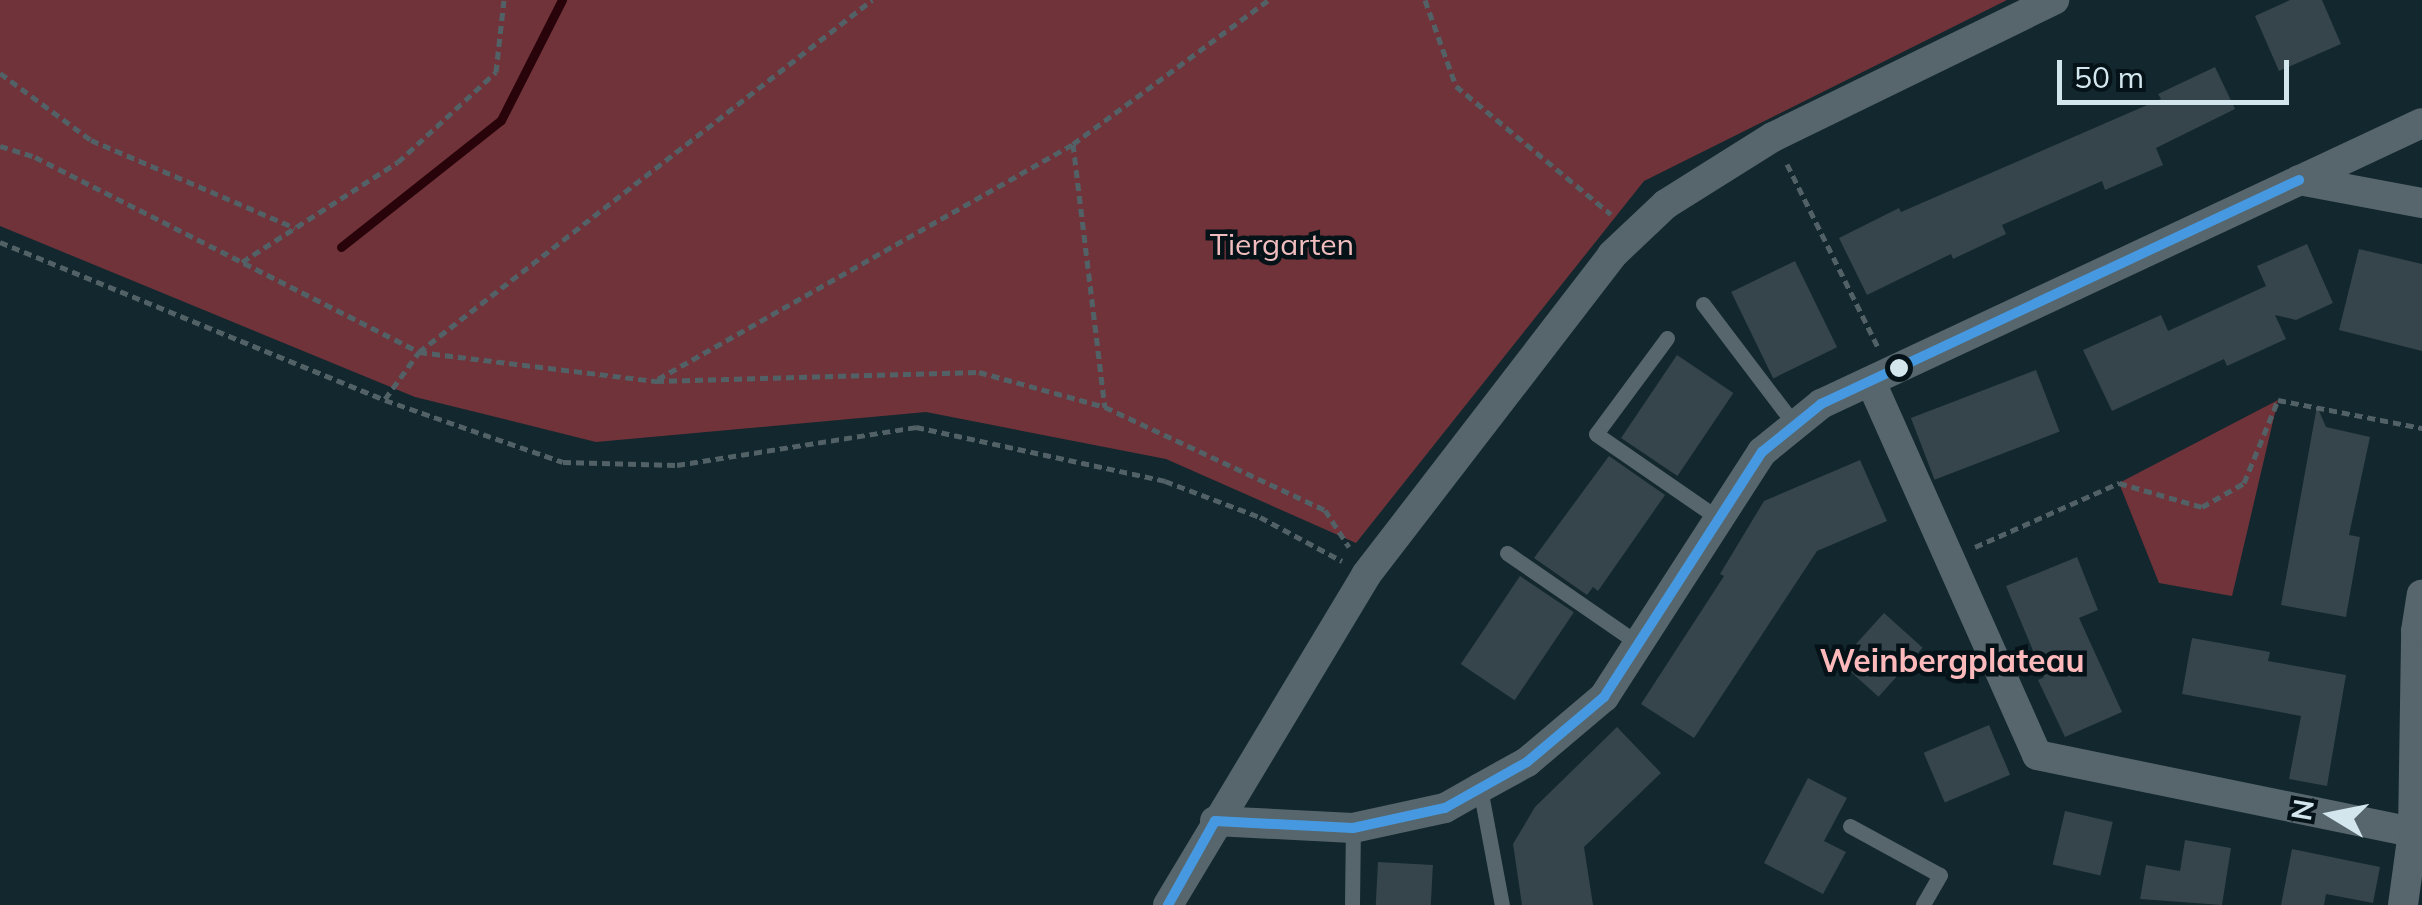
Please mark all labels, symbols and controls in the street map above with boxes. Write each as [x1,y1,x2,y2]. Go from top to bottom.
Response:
scale bar [2062,40,2294,102]
text: 50 m [2074,58,2144,96]
park label: Tiergarten [1210,226,1354,262]
unlabelled marker [1889,358,1909,378]
district label: Weinbergplateau [1819,641,2085,679]
north arrow [2282,765,2382,865]
text: N [2283,796,2321,823]

